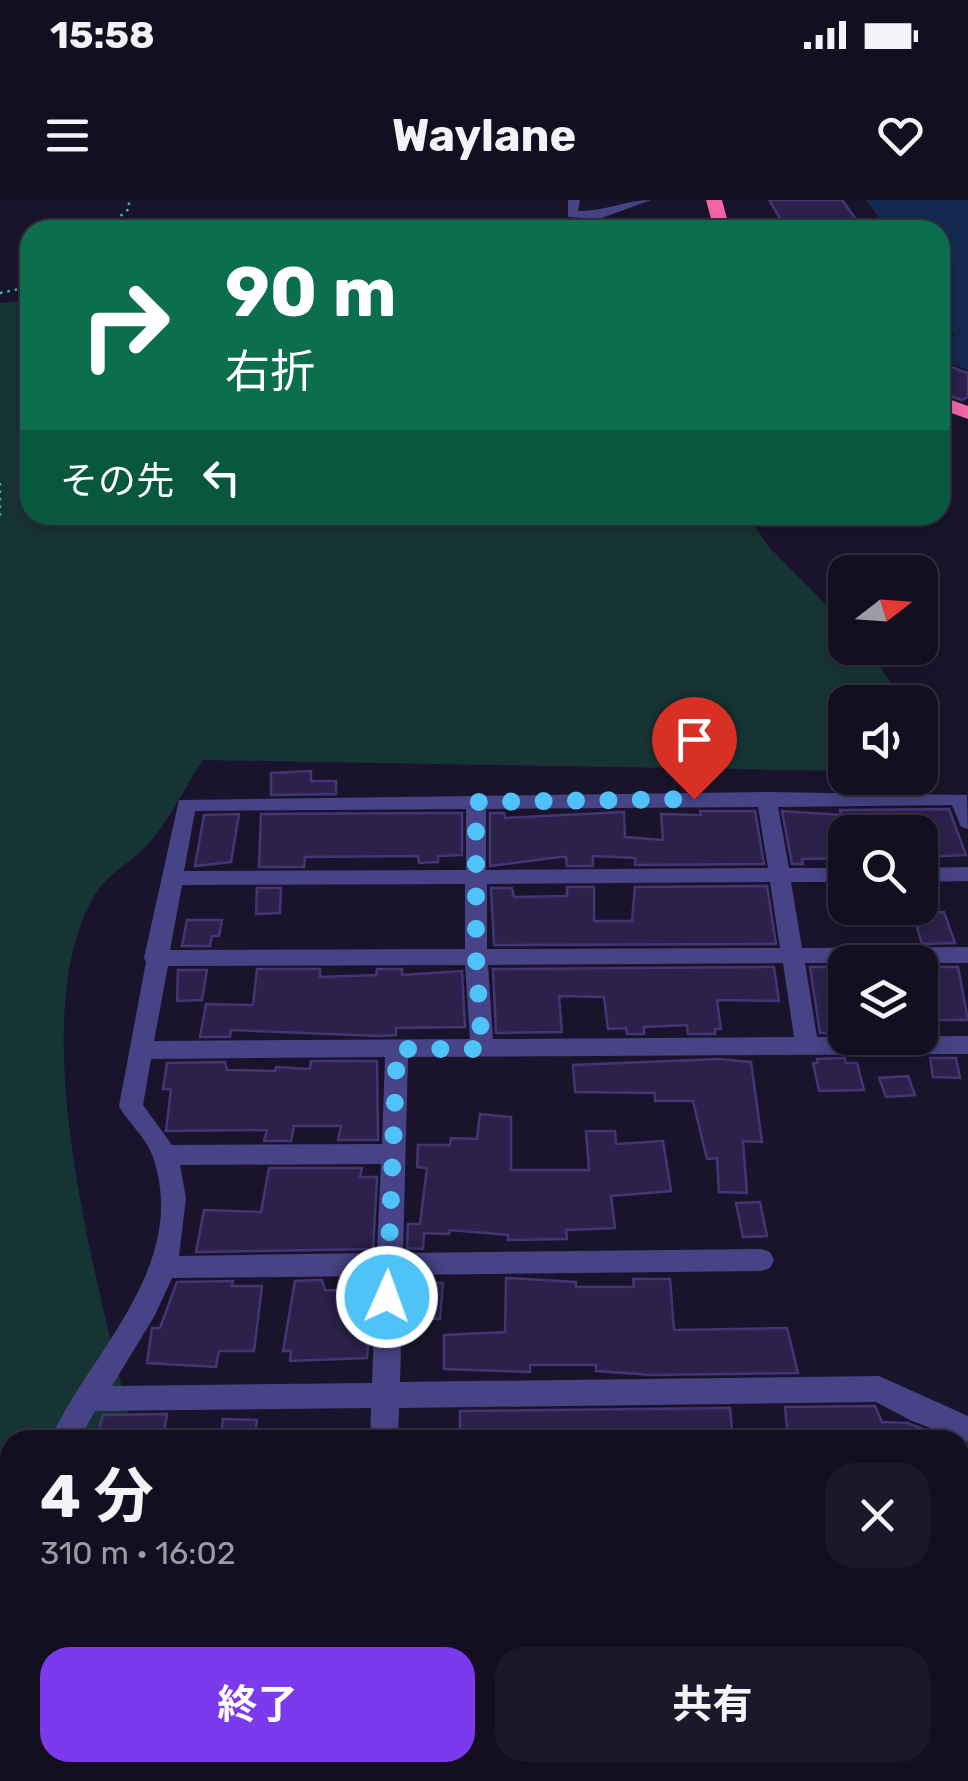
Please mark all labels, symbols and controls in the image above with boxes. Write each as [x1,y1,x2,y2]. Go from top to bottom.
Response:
text: 15:58 [50,12,155,58]
icon: menu [40,108,95,163]
icon: heart [873,108,928,163]
text: Waylane [392,109,576,162]
text: 90 m [225,251,397,334]
icon: right [60,260,190,390]
text: 右折 [225,345,315,398]
icon: left [194,450,249,505]
text: その先 [60,458,174,504]
north arrow [828,555,938,665]
map controls [828,555,938,1055]
button: sound [828,685,938,795]
pin [652,697,737,800]
icon: arrive [667,712,722,767]
button: search [828,815,938,925]
button: layers [828,945,938,1055]
position arrow [335,1245,439,1349]
text: 4 分 [40,1461,154,1532]
button: close [825,1463,930,1568]
text: 310 m · 16:02 [40,1534,236,1572]
button: 終了 [40,1647,475,1762]
button: 共有 [495,1647,930,1762]

